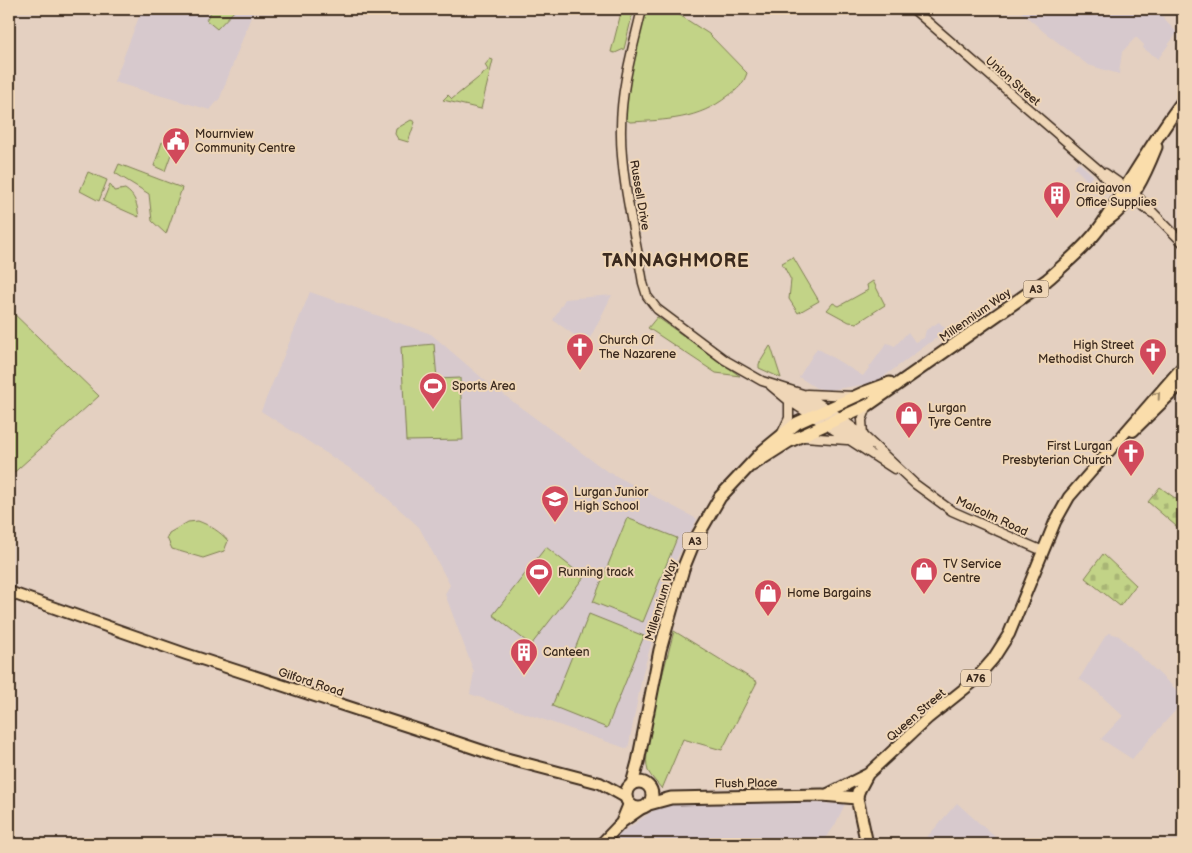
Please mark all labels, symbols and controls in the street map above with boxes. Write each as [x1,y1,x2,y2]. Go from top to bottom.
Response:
street label: Union Street [982,53,1043,110]
public building icon: Mournview Community Centre [161,126,191,165]
place label: Mournview Community Centre [195,127,295,156]
street label: Russell Drive [626,159,653,231]
building icon: Craigavon Office Supplies [1042,180,1072,219]
place label: Craigavon Office Supplies [1076,181,1157,210]
district label: TANNAGHMORE [602,251,750,272]
road number: A3 [1024,280,1048,298]
street label: Millennium Way [937,285,1014,346]
church icon: Church Of The Nazarene [565,332,595,371]
place label: Church Of The Nazarene [599,333,676,362]
church icon: High Street Methodist Church [1138,337,1168,376]
place label: High Street Methodist Church [1038,338,1134,367]
sports icon: Sports Area [418,371,448,410]
place label: Sports Area [452,379,516,394]
one-way arrow [1151,392,1160,401]
shop icon: Lurgan Tyre Centre [894,400,924,439]
place label: Lurgan Tyre Centre [928,401,991,430]
church icon: First Lurgan Presbyterian Church [1116,438,1146,477]
place label: First Lurgan Presbyterian Church [1002,439,1112,468]
school or university icon: Lurgan Junior High School [540,484,570,523]
place label: Lurgan Junior High School [574,485,649,514]
street label: Malcolm Road [953,493,1030,540]
road number: A3 [682,532,708,550]
shop icon: TV Service Centre [909,556,939,595]
sports icon: Running track [524,557,554,596]
street label: Millennium Way [642,557,681,642]
place label: TV Service Centre [943,557,1001,586]
place label: Running track [558,565,633,580]
shop icon: Home Bargains [753,578,783,617]
place label: Home Bargains [787,586,871,601]
building icon: Canteen [509,637,539,676]
place label: Canteen [543,645,590,660]
street label: Gilford Road [276,665,346,700]
road number: A76 [961,670,991,686]
street label: Queen Street [884,686,949,745]
street label: Flush Place [714,775,778,792]

